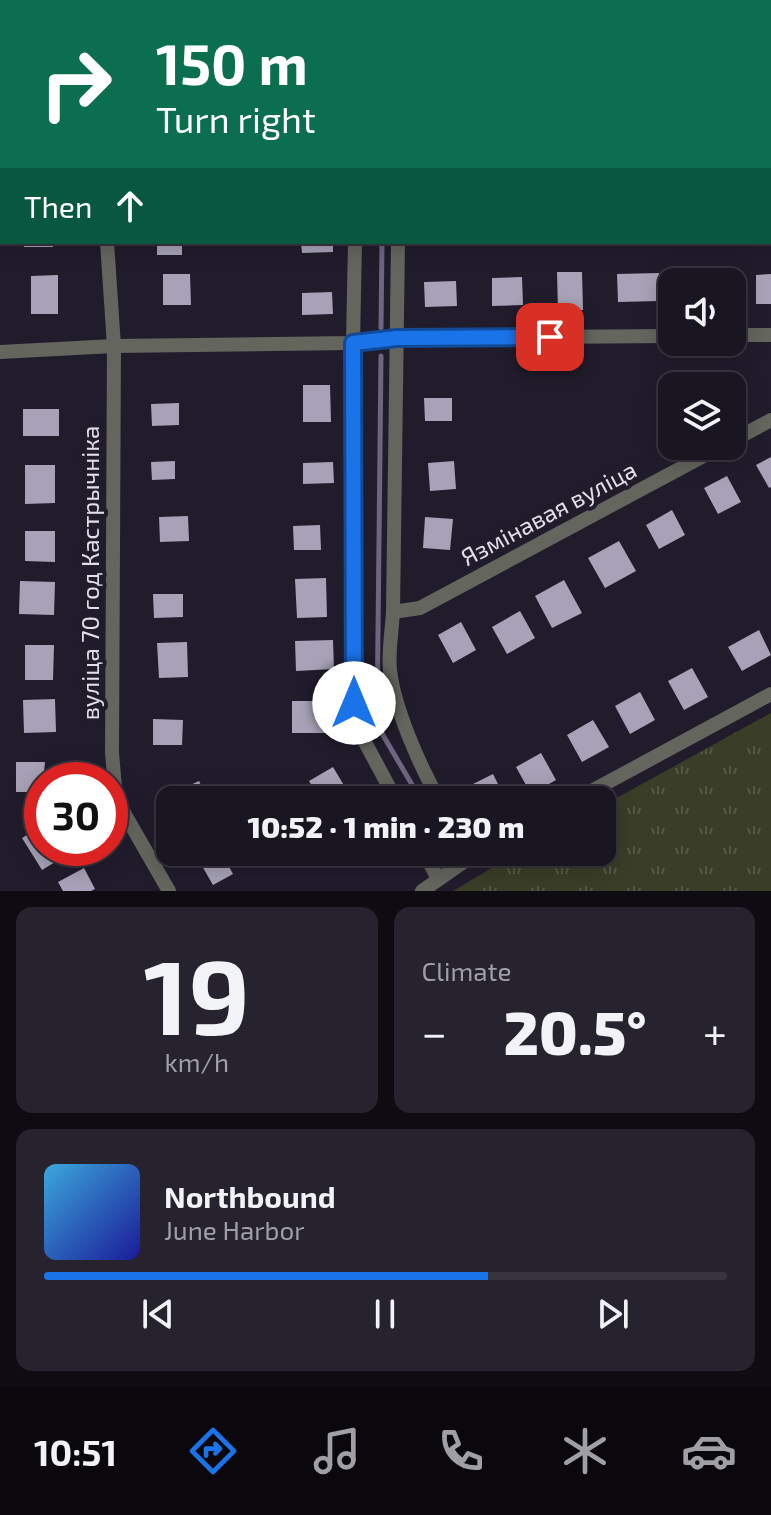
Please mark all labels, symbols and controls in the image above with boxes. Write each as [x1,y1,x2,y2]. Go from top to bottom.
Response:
text: 150 m [156,29,308,96]
icon: right [24,32,128,136]
text: Turn right [156,97,316,140]
icon: ahead [108,184,152,228]
text: Then [24,188,92,224]
map controls [658,268,746,460]
button: sound [658,268,746,356]
pin [516,303,584,371]
icon: arrive [528,315,572,359]
button: layers [658,372,746,460]
street label: вуліца 70 год Кастрычніка [75,426,105,720]
street label: Язмінавая вуліца [455,454,642,572]
position arrow [312,661,396,745]
speed limit sign: 30 [24,762,128,866]
text: 10:52 · 1 min · 230 m [247,808,525,844]
text: 19 [144,931,250,1056]
text: Climate [422,955,511,986]
text: 20.5° [503,995,647,1067]
text: − [422,1005,447,1058]
text: + [703,1005,727,1058]
text: km/h [164,1046,229,1077]
text: Northbound [164,1178,336,1214]
text: June Harbor [164,1214,305,1245]
icon: previous [136,1292,180,1336]
icon: pause [363,1292,407,1336]
icon: next [591,1292,635,1336]
icon: directions [185,1423,241,1479]
icon: music [309,1423,365,1479]
icon: phone [433,1423,489,1479]
icon: climate [557,1423,613,1479]
icon: car [681,1423,737,1479]
text: 10:51 [34,1430,117,1473]

